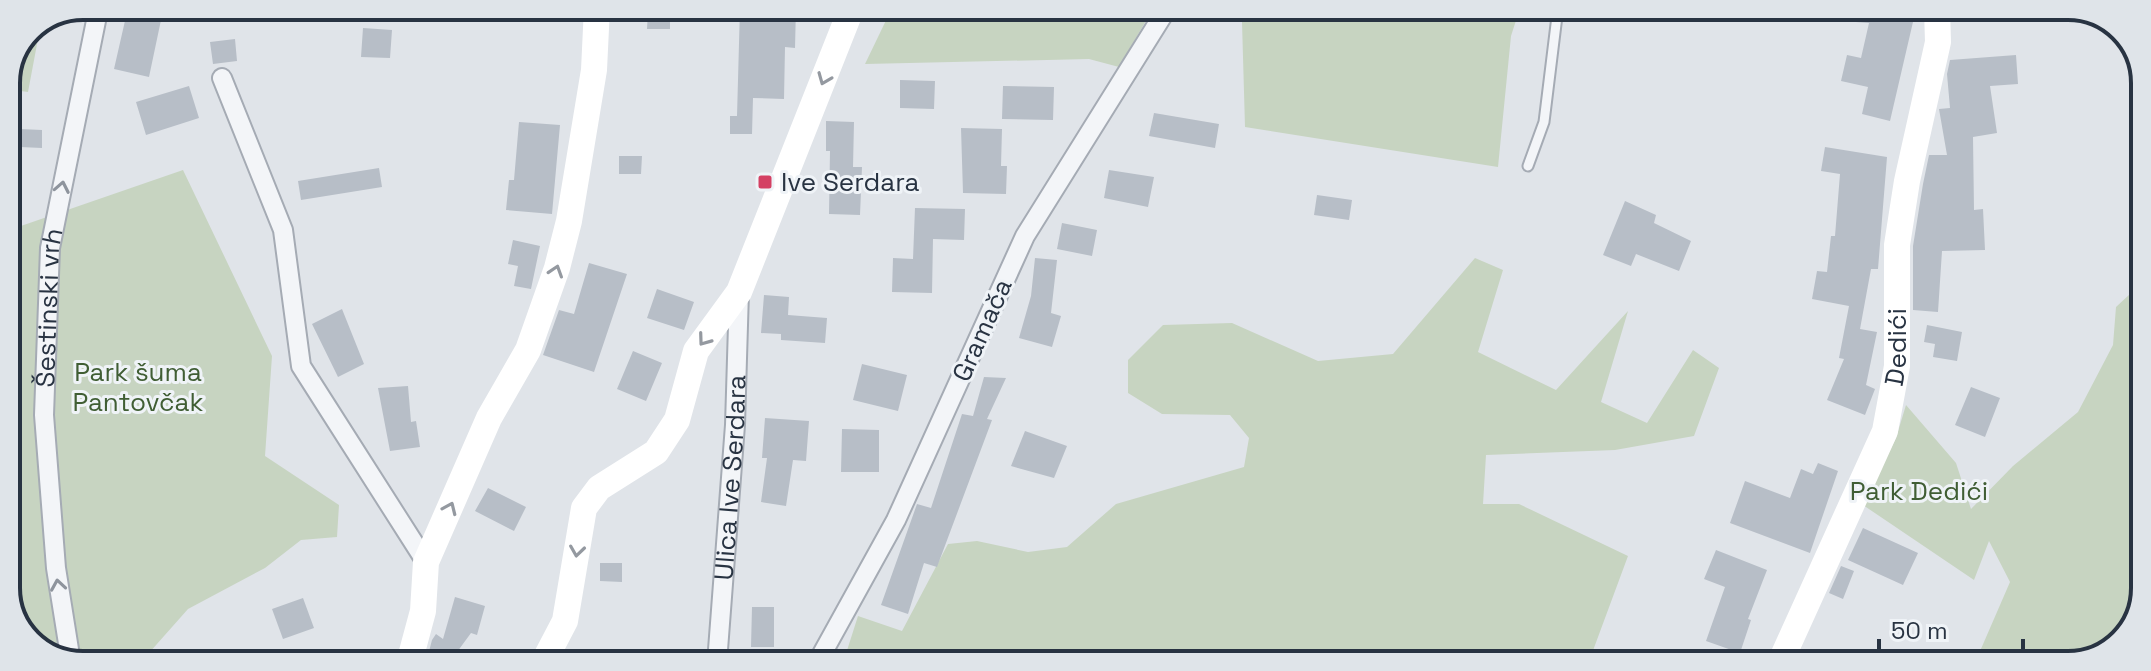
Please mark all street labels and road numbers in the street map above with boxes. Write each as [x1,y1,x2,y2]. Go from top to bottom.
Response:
street label: Šestinski vrh [28,225,71,388]
street label: Gramača [944,273,1020,387]
street label: Dedići [1877,308,1914,389]
street label: Ulica Ive Serdara [706,374,754,581]

